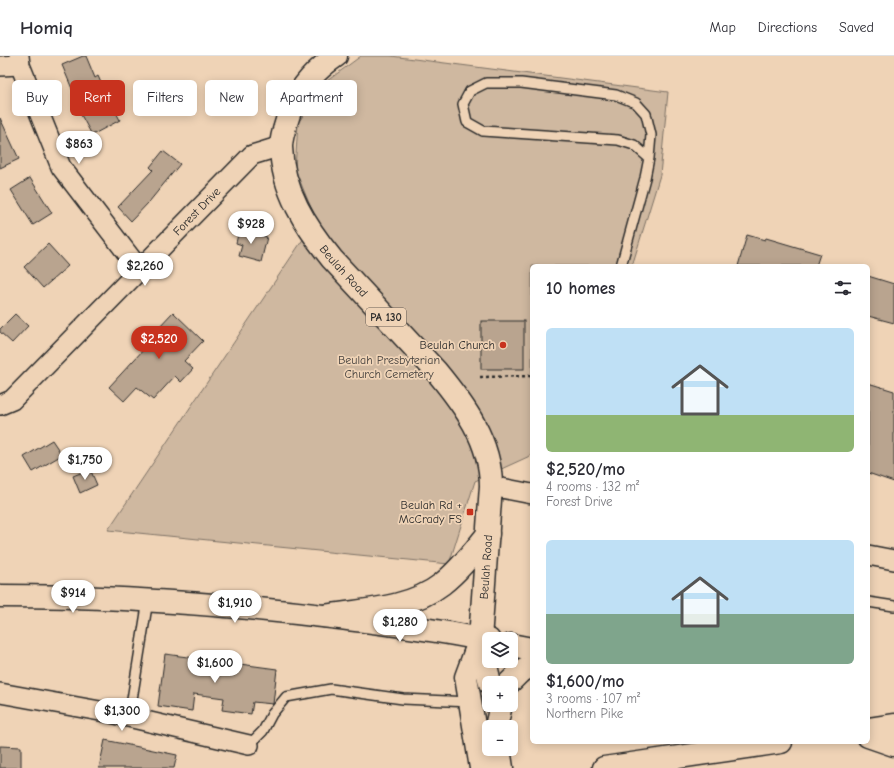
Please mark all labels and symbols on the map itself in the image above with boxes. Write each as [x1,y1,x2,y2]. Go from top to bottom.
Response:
pin: $863 [55,131,103,165]
street label: Forest Drive [170,185,223,238]
pin: $928 [227,211,275,245]
street label: Beulah Road [317,242,371,300]
pin: $2,260 [112,253,178,287]
road number: PA 130 [366,308,406,326]
pin: $2,520 [126,326,192,360]
place label: Beulah Church [420,338,495,352]
marker: Beulah Church [498,340,508,350]
park label: Beulah Presbyterian Church Cemetery [338,353,440,381]
pin: $1,750 [52,447,118,481]
place label: Beulah Rd + McCrady FS [399,498,462,526]
marker: Beulah Rd + McCrady FS [465,507,475,517]
street label: Beulah Road [477,534,495,600]
pin: $914 [49,580,97,614]
pin: $1,910 [202,590,268,624]
pin: $1,280 [367,609,433,643]
pin: $1,600 [182,650,248,684]
pin: $1,300 [89,698,155,732]

